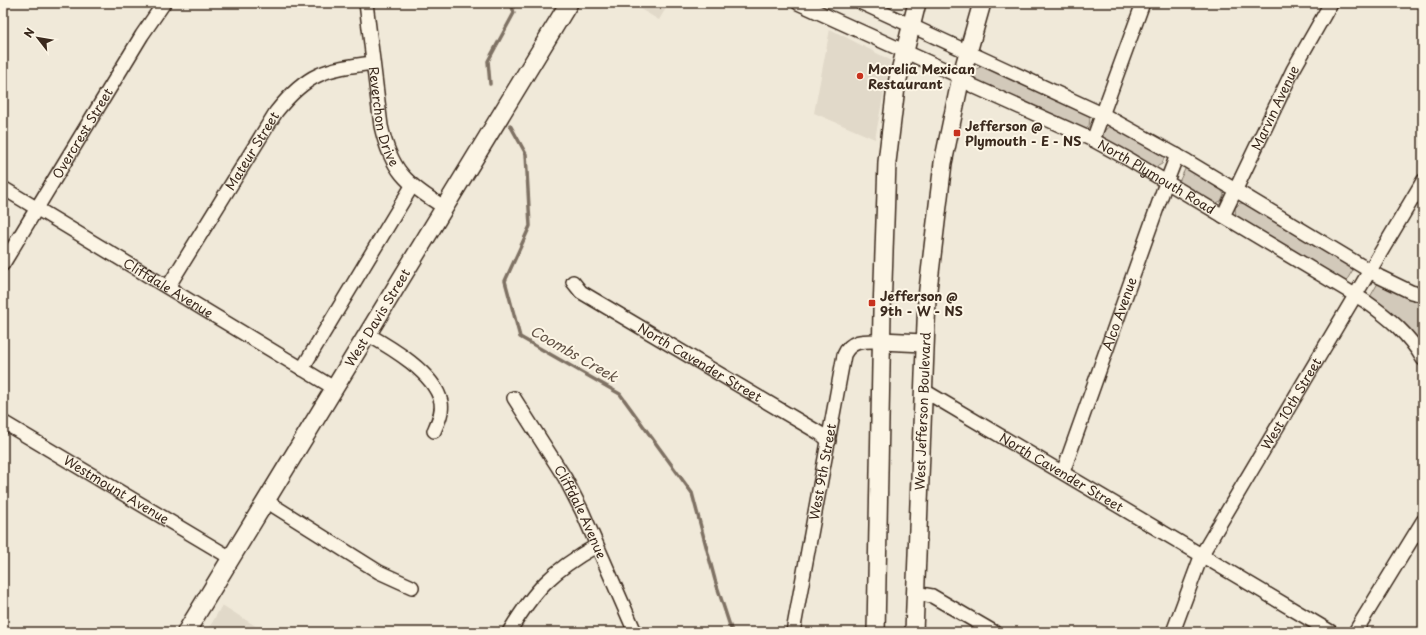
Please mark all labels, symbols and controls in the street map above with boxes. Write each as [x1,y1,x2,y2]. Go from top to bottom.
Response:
north arrow [18,18,58,58]
text: N [19,24,39,41]
place label: Morelia Mexican Restaurant [868,59,975,93]
street label: Marvin Avenue [1246,61,1303,153]
street label: Reverchon Drive [365,65,404,170]
marker: Morelia Mexican Restaurant [855,71,865,81]
street label: Overcrest Street [47,84,117,182]
street label: Mateur Street [220,108,283,193]
place label: Jefferson @ Plymouth - E - NS [965,116,1081,150]
marker: Jefferson @ Plymouth - E - NS [952,128,962,138]
street label: North Plymouth Road [1095,134,1219,218]
street label: Cliffdale Avenue [120,253,217,322]
street label: West Davis Street [340,265,414,370]
street label: Alco Avenue [1097,274,1141,353]
place label: Jefferson @ 9th - W - NS [880,286,963,320]
marker: Jefferson @ 9th - W - NS [867,298,877,308]
street label: North Cavender Street [635,318,766,406]
water label: Coombs Creek [527,320,623,388]
street label: West Jefferson Boulevard [910,332,935,491]
street label: West 10th Street [1256,354,1325,453]
street label: West 9th Street [804,422,840,522]
street label: North Cavender Street [996,428,1127,516]
street label: Westmount Avenue [60,450,173,528]
street label: Cliffdale Avenue [550,461,612,562]

